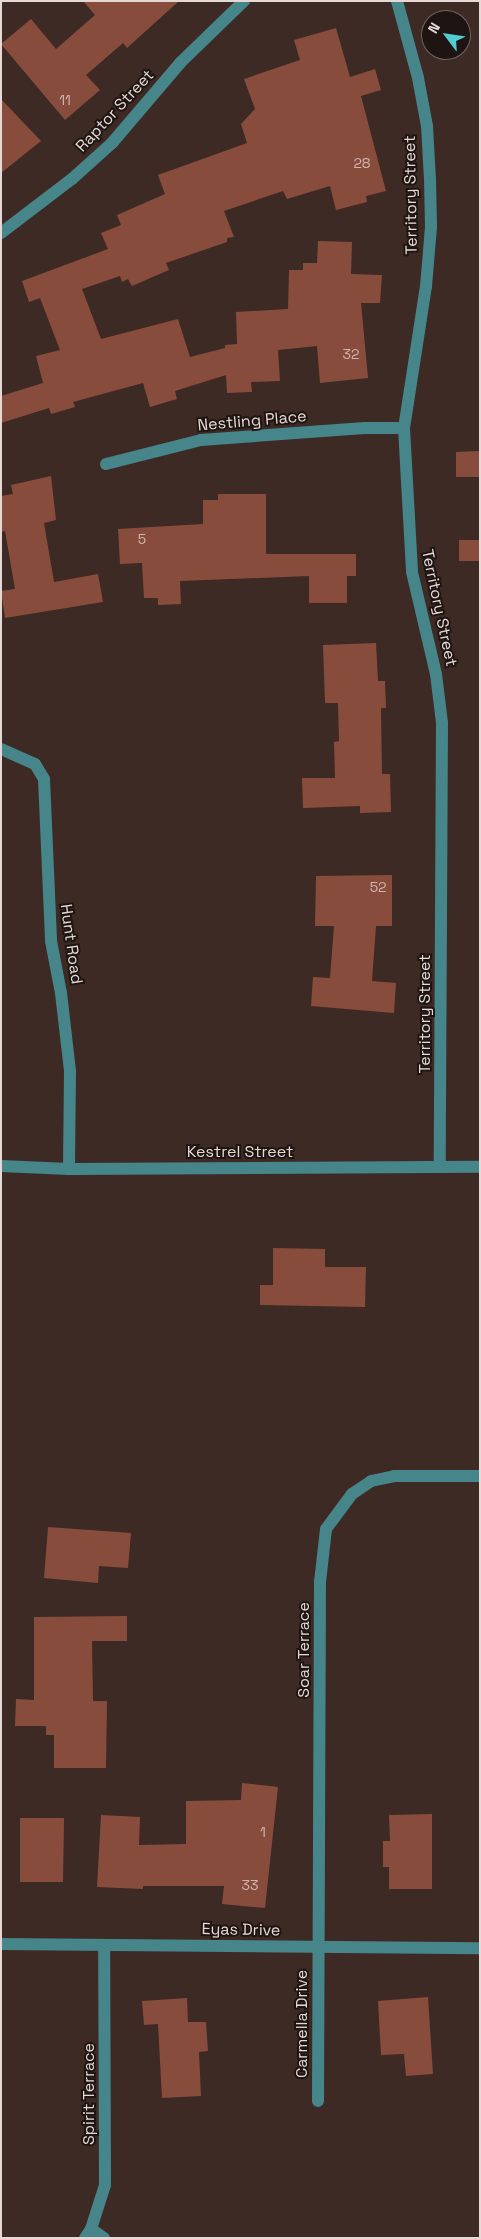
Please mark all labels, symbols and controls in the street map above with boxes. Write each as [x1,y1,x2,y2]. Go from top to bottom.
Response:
north arrow [421,10,471,60]
text: N [424,19,444,36]
street label: Raptor Street [72,66,158,156]
house number: 11 [59,92,71,108]
street label: Territory Street [400,135,422,255]
house number: 28 [353,155,371,171]
house number: 32 [343,346,359,362]
street label: Nestling Place [197,407,307,435]
house number: 5 [138,531,146,547]
street label: Territory Street [417,548,461,668]
house number: 52 [370,879,386,895]
street label: Hunt Road [56,903,86,985]
street label: Territory Street [415,954,435,1074]
street label: Kestrel Street [187,1142,293,1162]
street label: Soar Terrace [294,1602,314,1698]
house number: 1 [260,1824,266,1840]
house number: 33 [242,1877,258,1893]
street label: Eyas Drive [201,1920,281,1940]
street label: Carmella Drive [292,1970,312,2078]
street label: Spirit Terrace [79,2043,99,2145]

